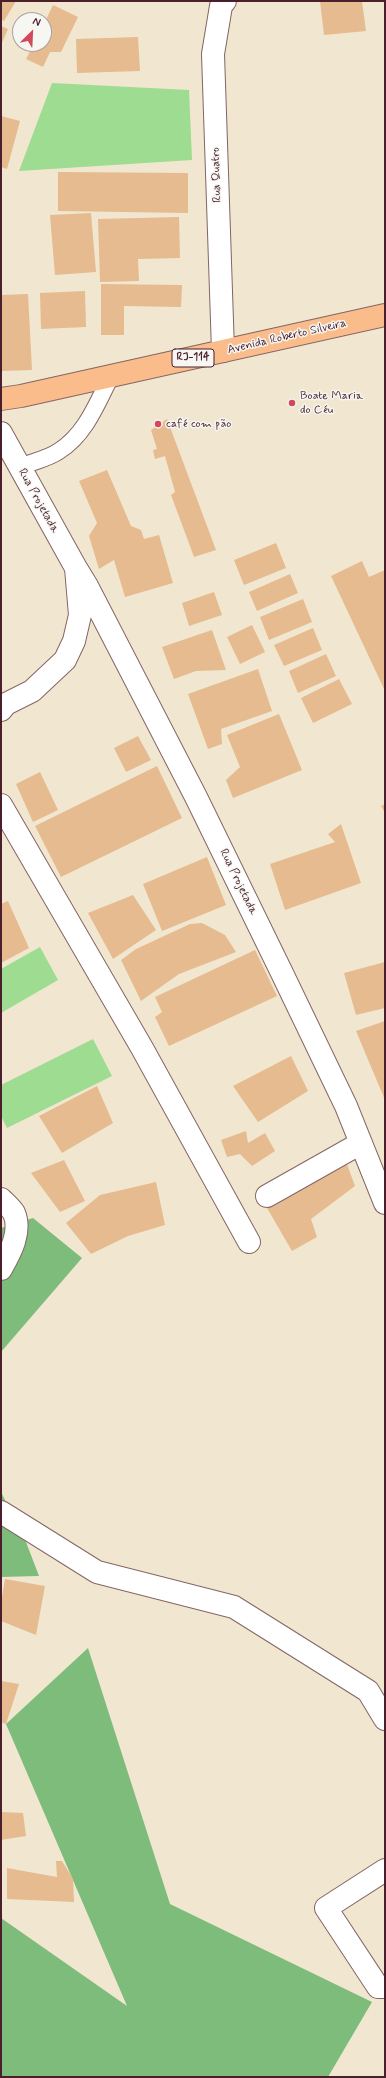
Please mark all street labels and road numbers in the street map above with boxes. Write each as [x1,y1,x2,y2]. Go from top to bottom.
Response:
street label: Rua Quatro [209,147,225,203]
street label: Avenida Roberto Silveira [226,316,348,358]
road number: RJ-114 [172,349,214,367]
street label: Rua Projetada [14,466,62,536]
street label: Rua Projetada [216,847,260,917]

